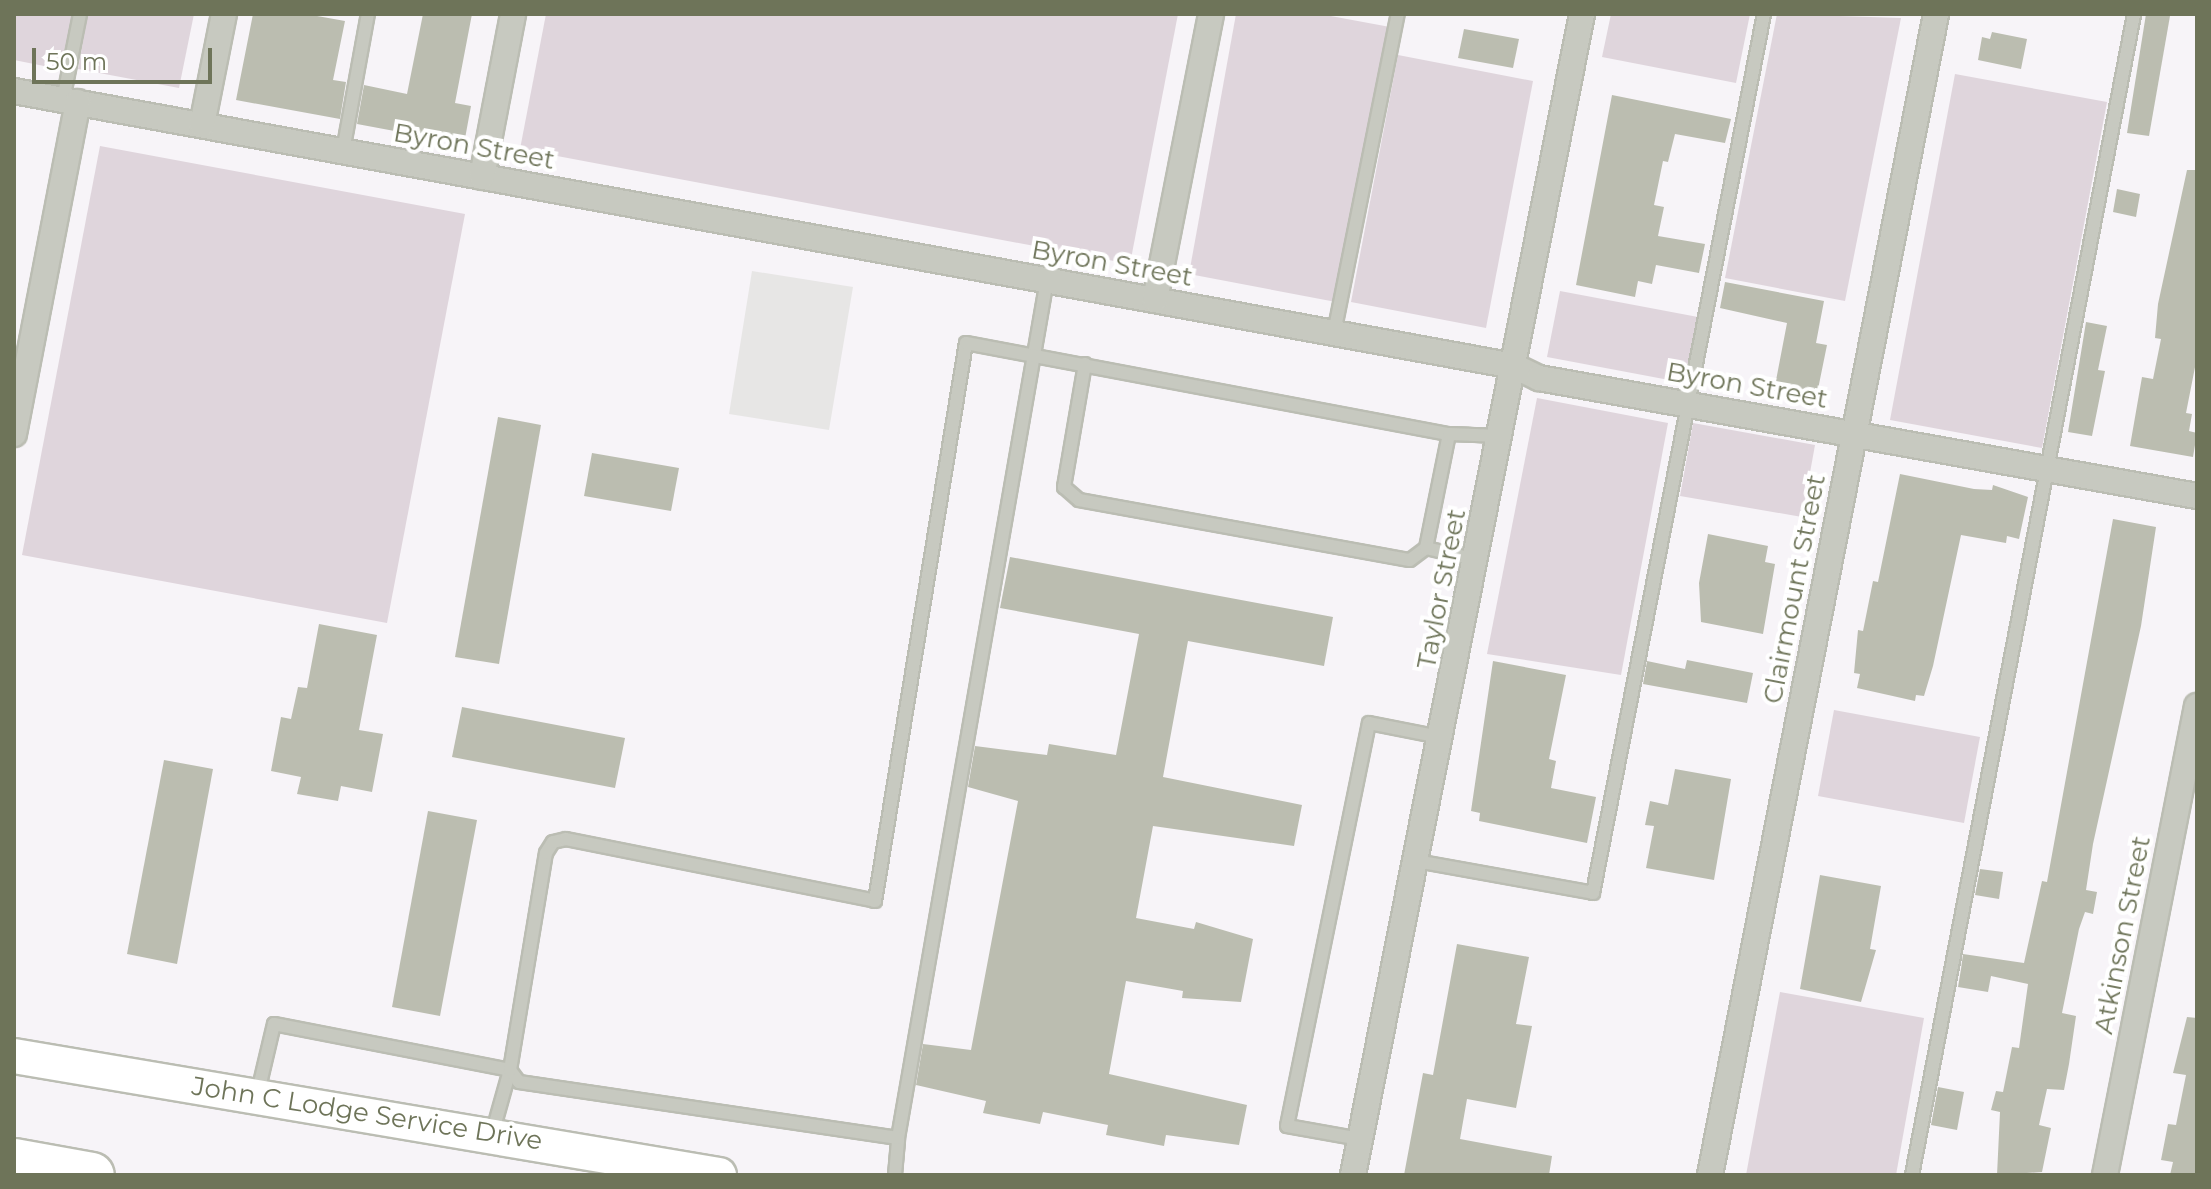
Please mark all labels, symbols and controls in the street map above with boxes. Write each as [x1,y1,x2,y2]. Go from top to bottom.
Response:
scale bar [36,32,216,82]
text: 50 m [46,47,107,76]
street label: Byron Street [391,117,557,177]
street label: Byron Street [1029,234,1195,294]
street label: Byron Street [1664,356,1830,416]
street label: Clairmount Street [1757,472,1833,706]
street label: Taylor Street [1411,506,1473,672]
street label: Atkinson Street [2088,833,2158,1037]
street label: John C Lodge Service Drive [189,1071,545,1157]

